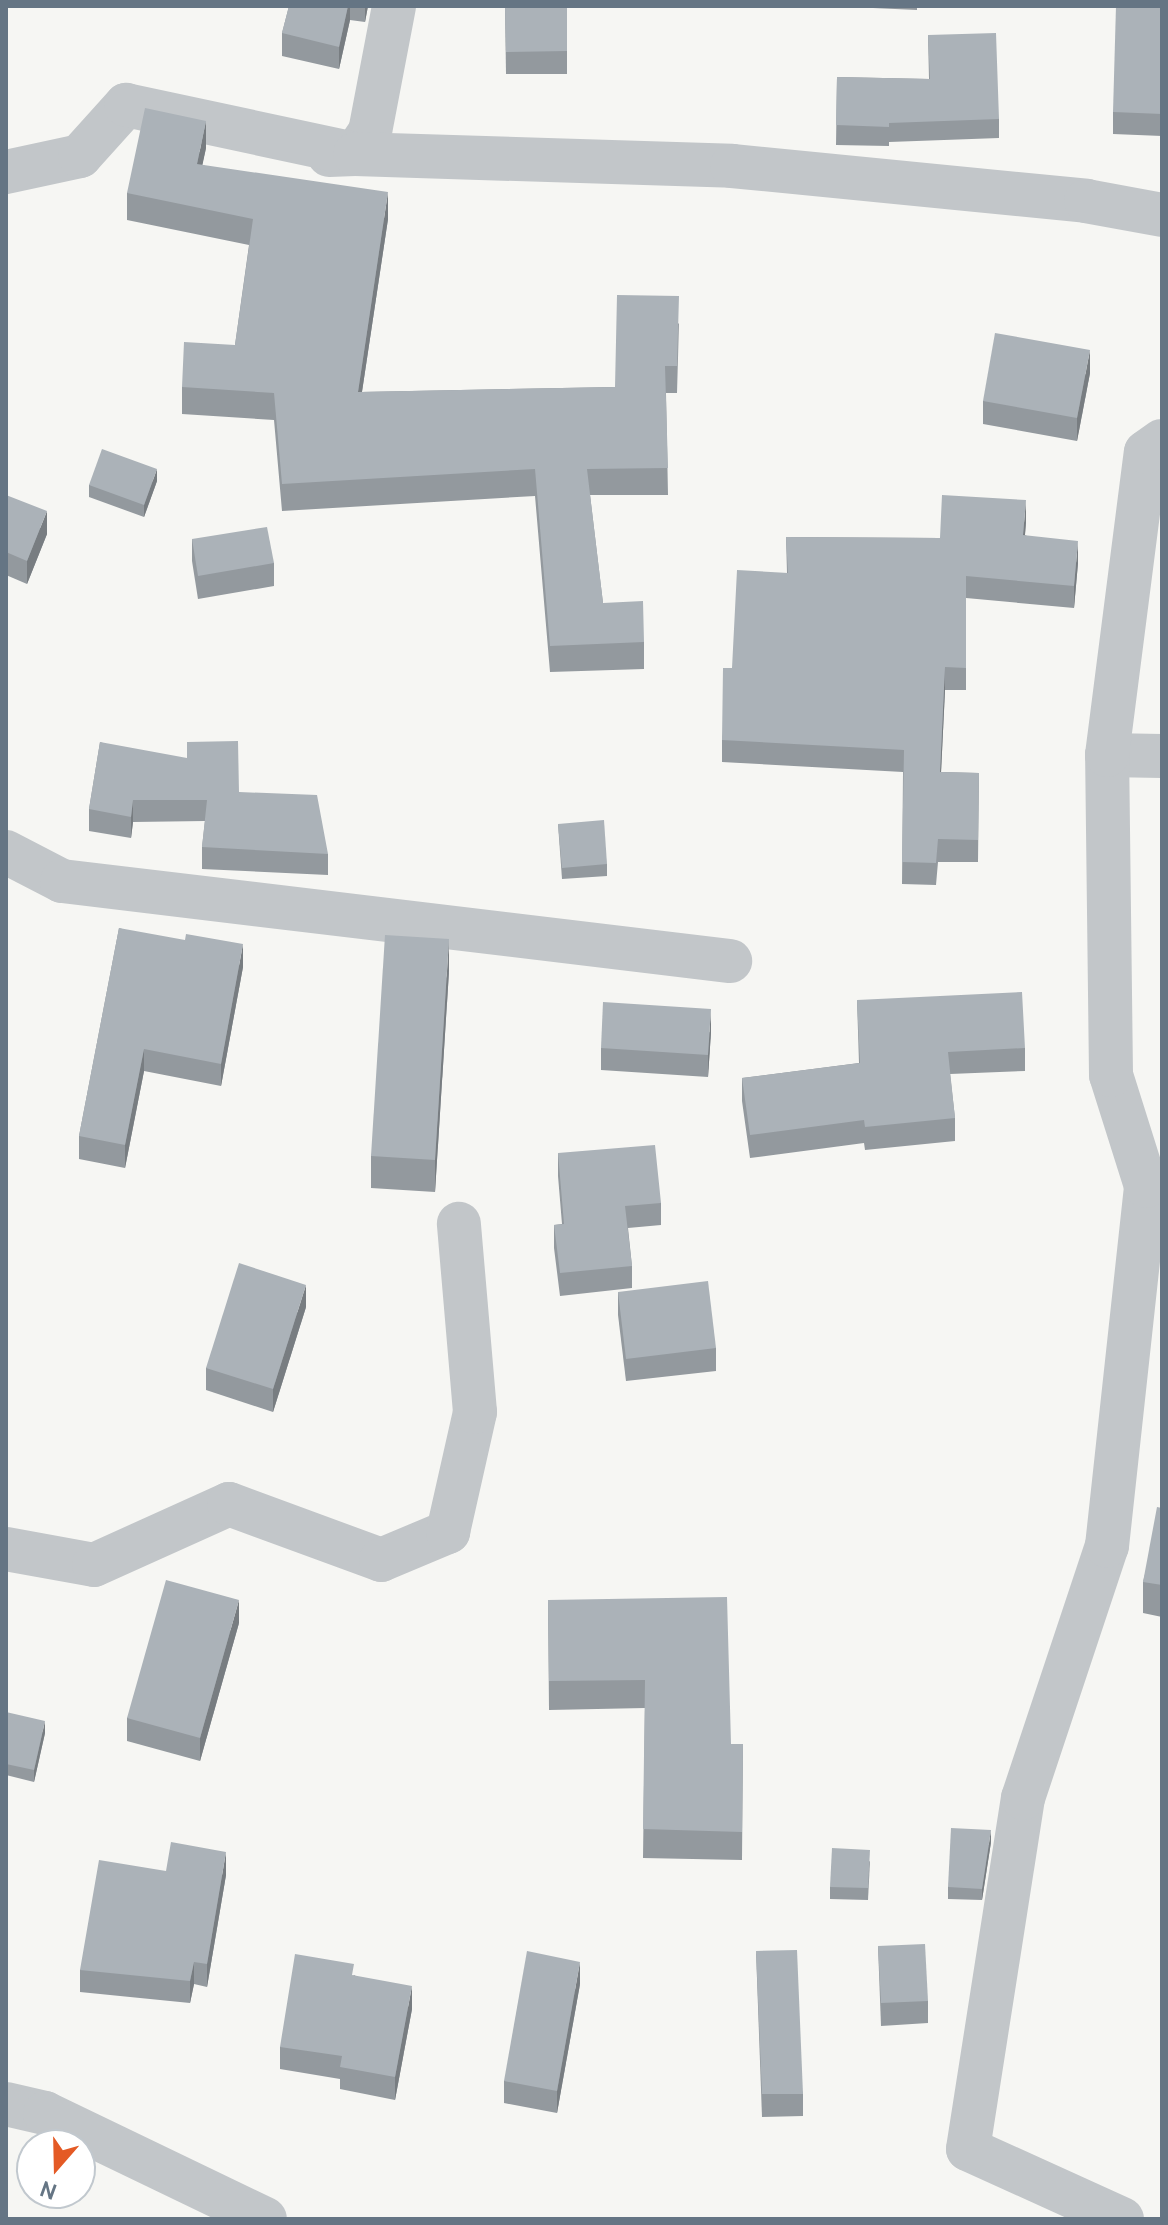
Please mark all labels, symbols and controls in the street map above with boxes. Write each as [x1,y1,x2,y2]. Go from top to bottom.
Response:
north arrow [16,2129,96,2209]
text: N [36,2175,60,2205]

